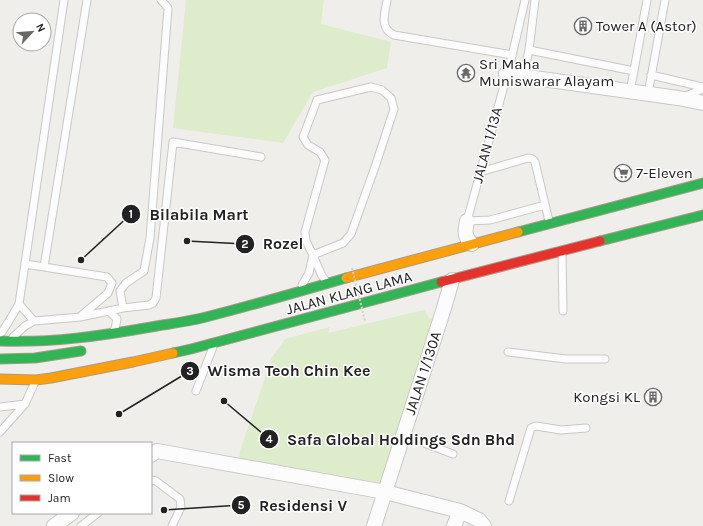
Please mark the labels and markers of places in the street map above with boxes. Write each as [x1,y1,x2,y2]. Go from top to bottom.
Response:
building icon: Tower A (Astor) [573,16,593,36]
place label: Tower A (Astor) [596,17,697,35]
place label: Sri Maha Muniswarar Alayam [479,55,614,90]
temple icon: Sri Maha Muniswarar Alayam [456,63,476,83]
supermarket icon: 7-Eleven [613,163,633,183]
place label: 7-Eleven [636,164,693,182]
callout: Bilabila Mart [121,200,257,228]
callout: Rozel [235,230,311,258]
callout: Wisma Teoh Chin Kee [180,357,379,385]
building icon: Kongsi KL [643,387,663,407]
place label: Kongsi KL [573,388,640,406]
callout: Safa Global Holdings Sdn Bhd [259,425,523,453]
callout: Residensi V [231,491,355,519]

